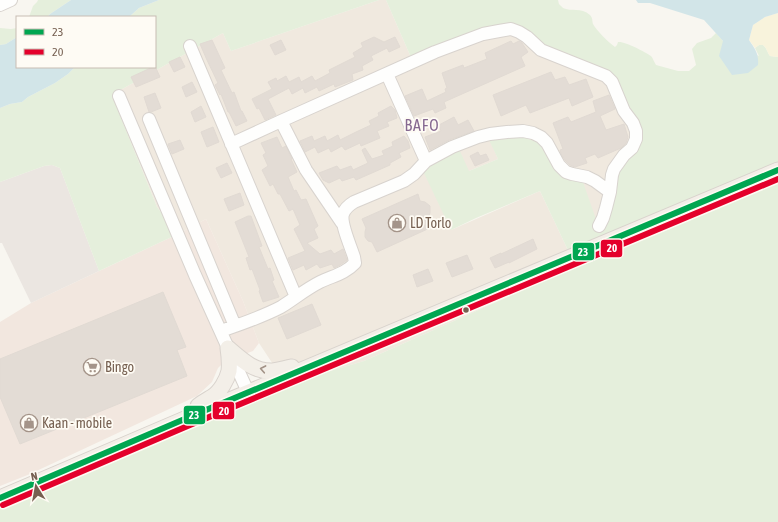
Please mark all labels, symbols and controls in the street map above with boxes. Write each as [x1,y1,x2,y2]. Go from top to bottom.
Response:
legend [16,16,156,68]
text: 23 [52,25,63,39]
text: 20 [52,45,64,59]
district label: BAFO [404,116,440,134]
shop icon: LD Torlo [387,213,407,233]
place label: LD Torlo [410,215,451,231]
line badge: 20 [600,239,623,258]
line badge: 23 [572,242,595,261]
text: 20 [607,242,617,254]
text: 23 [578,246,588,258]
unlabelled marker [461,305,471,315]
supermarket icon: Bingo [82,357,102,377]
place label: Bingo [105,359,134,375]
one-way arrow [260,366,266,374]
line badge: 20 [212,401,235,420]
line badge: 23 [183,405,206,425]
text: 20 [219,405,229,417]
text: 23 [189,409,199,421]
shop icon: Kaan - mobile [19,413,39,433]
place label: Kaan - mobile [42,415,112,431]
north arrow [16,466,56,506]
text: N [30,470,38,483]

